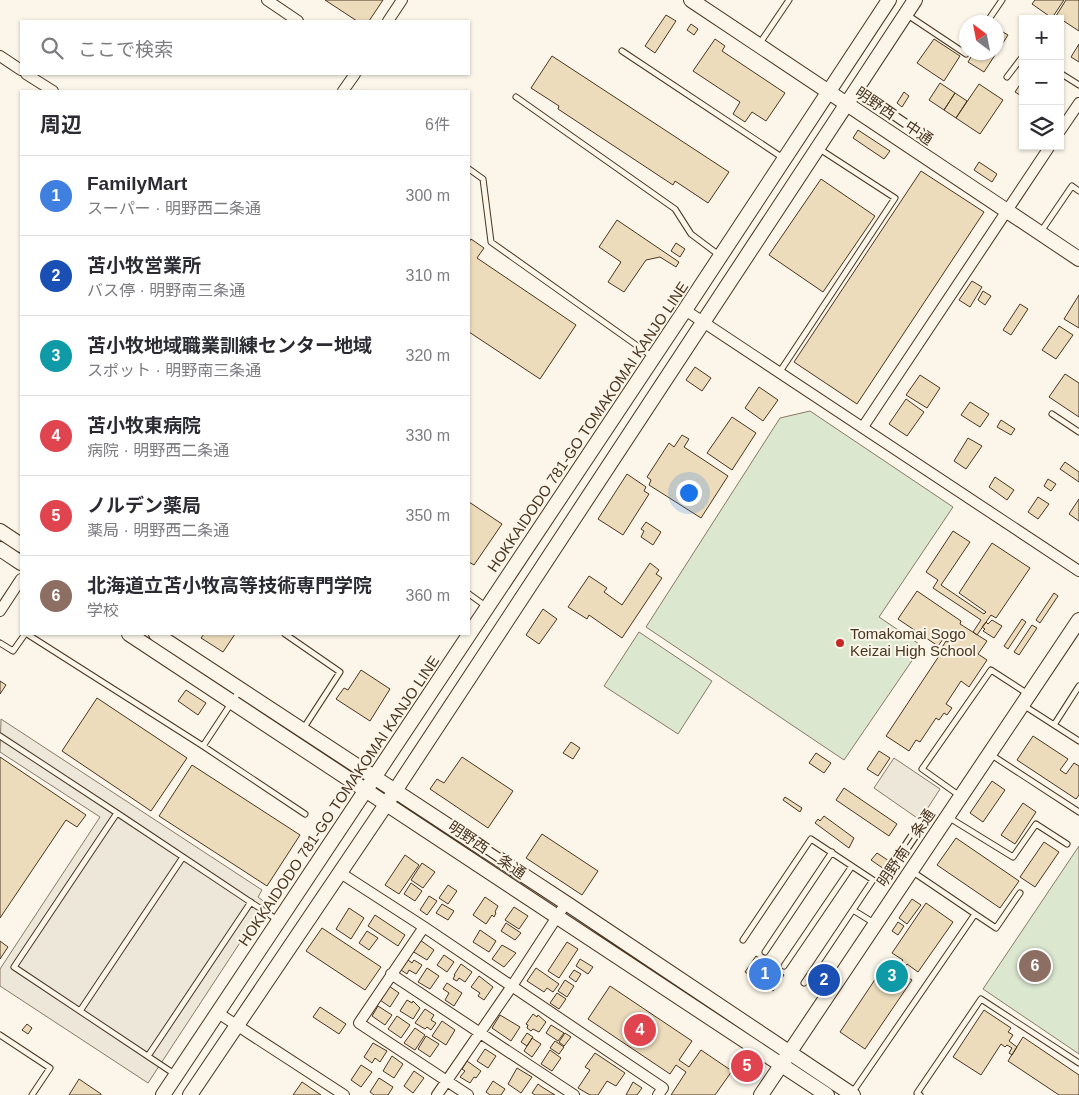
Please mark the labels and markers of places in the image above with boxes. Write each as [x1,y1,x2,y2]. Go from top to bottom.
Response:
place label: Tomakomai Sogo Keizai High School [850,625,976,659]
marker: Tomakomai Sogo Keizai High School [834,637,846,649]
pin: 6 [1019,947,1051,985]
pin: 1 [749,955,781,993]
pin: 3 [876,957,908,995]
pin: 2 [808,961,840,999]
pin: 4 [624,1011,656,1049]
pin: 5 [731,1047,763,1085]

